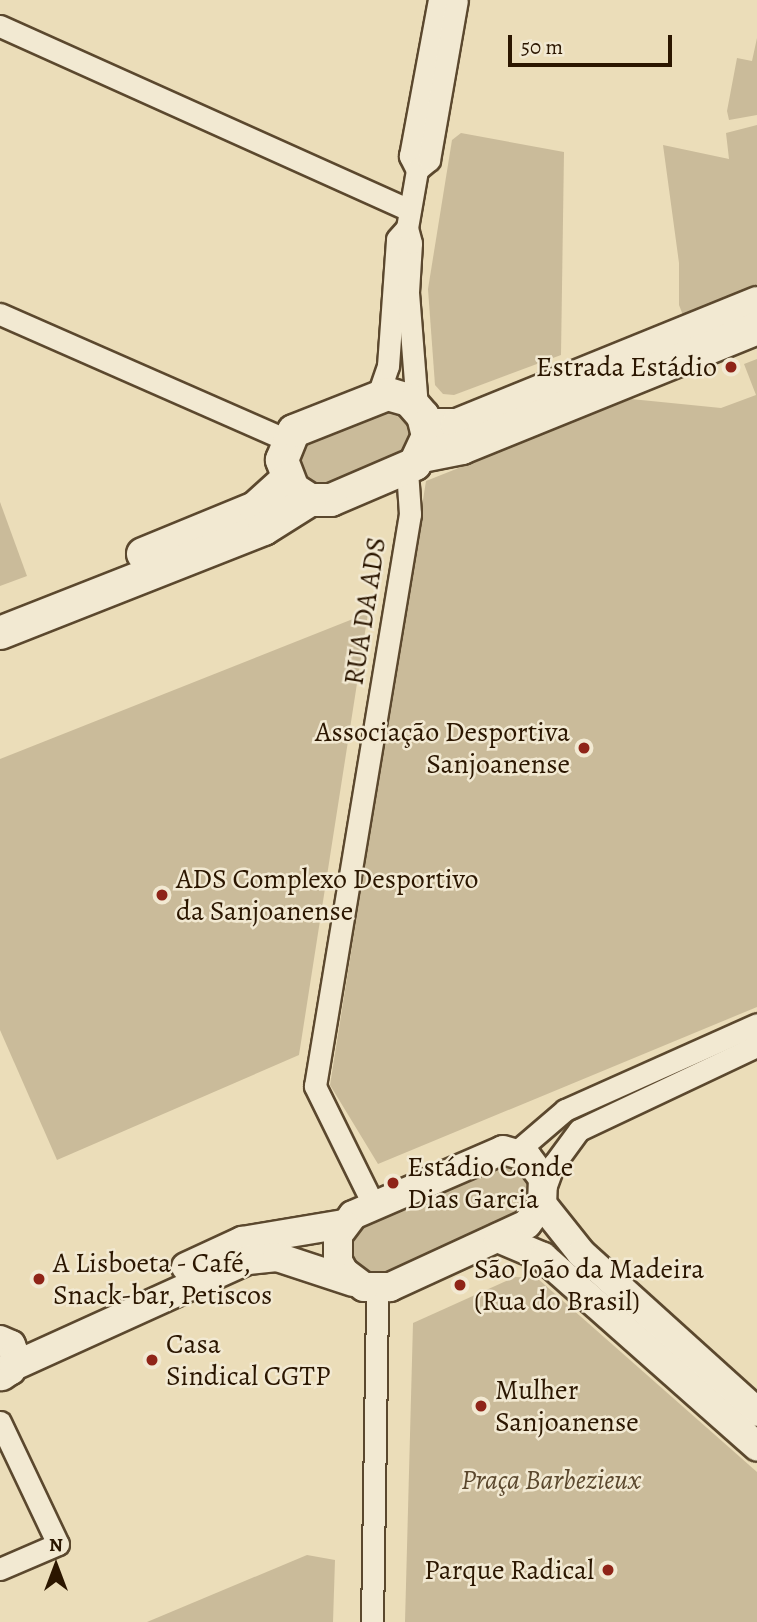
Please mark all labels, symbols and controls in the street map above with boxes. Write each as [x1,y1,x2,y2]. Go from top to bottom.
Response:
scale bar [512,21,676,65]
text: 50 m [521,33,563,61]
place label: Estrada Estádio [536,350,717,384]
marker: Estrada Estádio [723,359,739,375]
street label: RUA DA ADS [337,535,393,687]
place label: Associação Desportiva Sanjoanense [315,715,570,781]
marker: Associação Desportiva Sanjoanense [576,740,592,756]
place label: ADS Complexo Desportivo da Sanjoanense [176,862,478,928]
marker: ADS Complexo Desportivo da Sanjoanense [154,887,170,903]
place label: Estádio Conde Dias Garcia [407,1150,573,1216]
marker: Estádio Conde Dias Garcia [385,1175,401,1191]
place label: A Lisboeta - Café, Snack-bar, Petiscos [53,1246,273,1312]
place label: São João da Madeira (Rua do Brasil) [474,1252,704,1318]
marker: A Lisboeta - Café, Snack-bar, Petiscos [31,1271,47,1287]
marker: São João da Madeira (Rua do Brasil) [452,1277,468,1293]
place label: Casa Sindical CGTP [166,1327,330,1393]
marker: Casa Sindical CGTP [144,1352,160,1368]
place label: Mulher Sanjoanense [495,1373,639,1439]
marker: Mulher Sanjoanense [473,1398,489,1414]
park label: Praça Barbezieux [461,1463,641,1497]
north arrow [21,1531,91,1601]
text: N [49,1532,63,1558]
place label: Parque Radical [424,1553,594,1587]
marker: Parque Radical [600,1562,616,1578]

